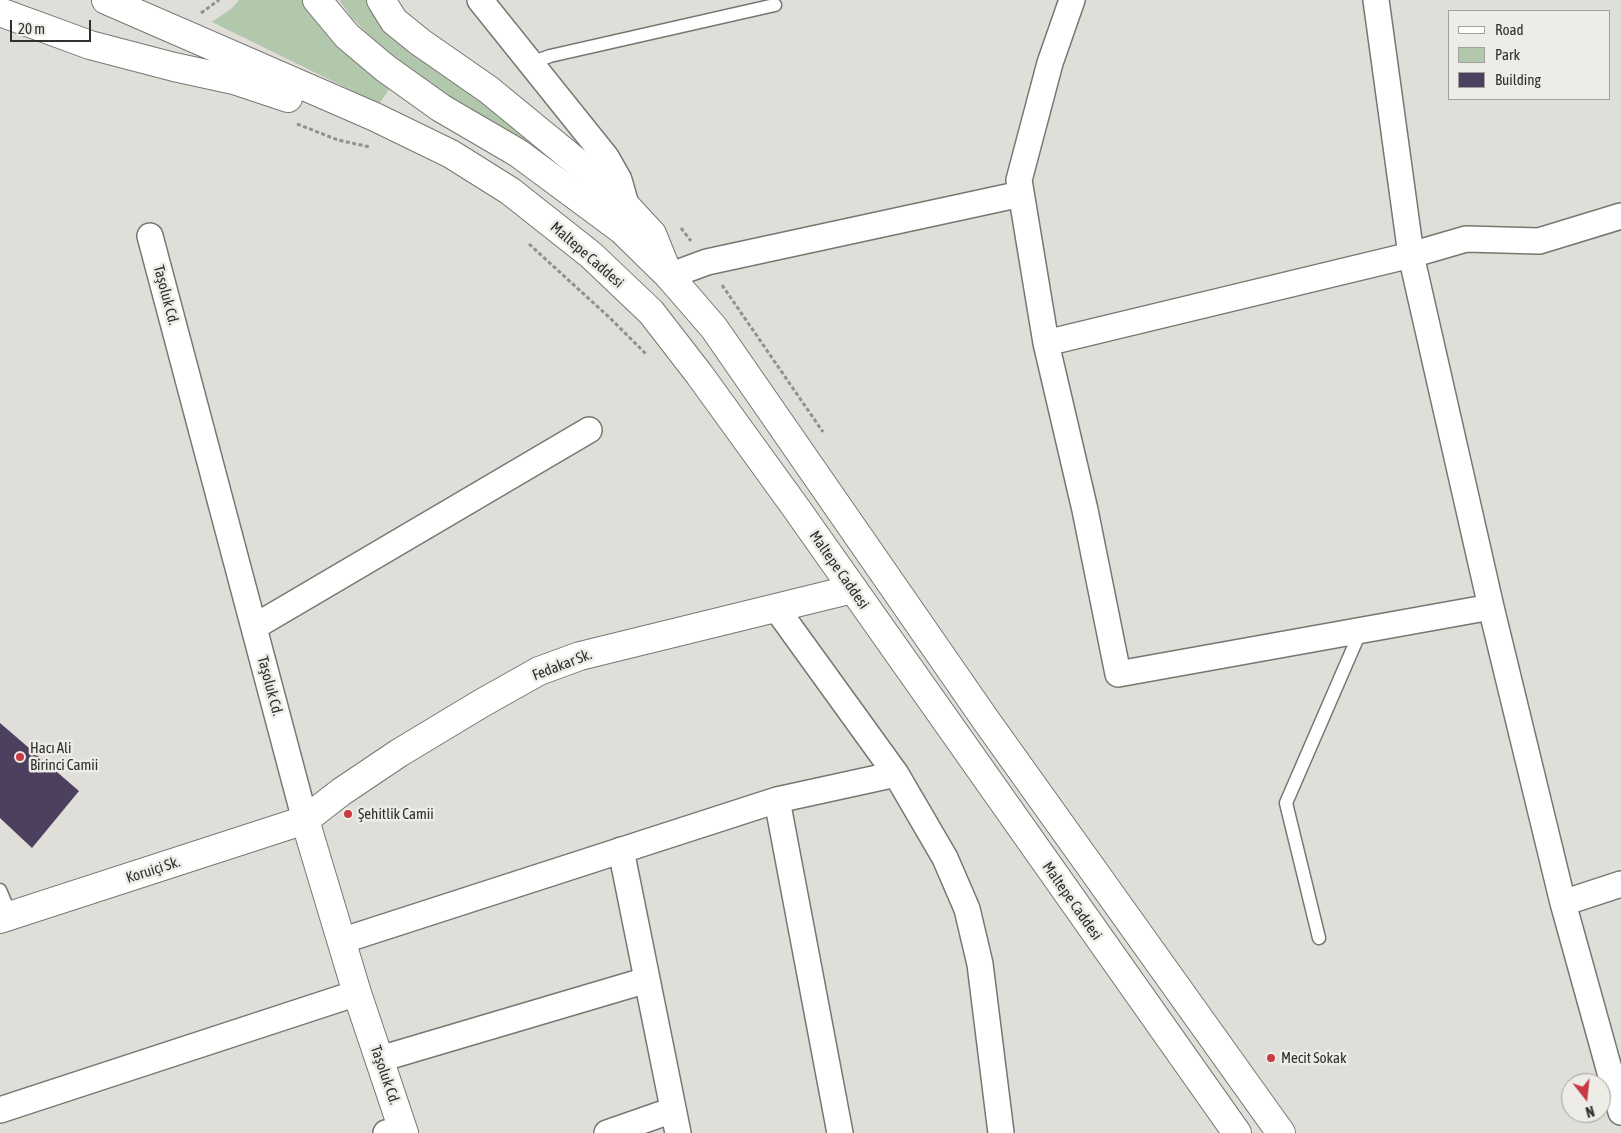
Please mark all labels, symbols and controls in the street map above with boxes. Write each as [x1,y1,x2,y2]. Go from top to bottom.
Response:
scale bar [12,10,94,42]
legend [1448,10,1611,100]
text: 20 m [18,20,45,37]
text: Road [1495,21,1524,38]
text: Park [1495,46,1520,63]
text: Building [1495,71,1541,88]
street label: Maltepe Caddesi [547,218,627,292]
street label: Taşoluk Cd. [149,263,183,327]
street label: Maltepe Caddesi [805,527,873,613]
street label: Fedakar Sk. [530,645,594,685]
street label: Taşoluk Cd. [253,654,287,718]
place label: Hacı Ali Birinci Camii [30,739,98,774]
marker: Hacı Ali Birinci Camii [14,751,26,763]
place label: Şehitlik Camii [358,805,434,823]
marker: Şehitlik Camii [342,808,354,820]
street label: Koruiçi Sk. [124,853,182,887]
street label: Maltepe Caddesi [1038,858,1106,944]
street label: Taşoluk Cd. [367,1043,403,1107]
place label: Mecit Sokak [1281,1049,1347,1067]
marker: Mecit Sokak [1265,1052,1277,1064]
north arrow [1561,1073,1611,1123]
text: N [1584,1103,1596,1120]

